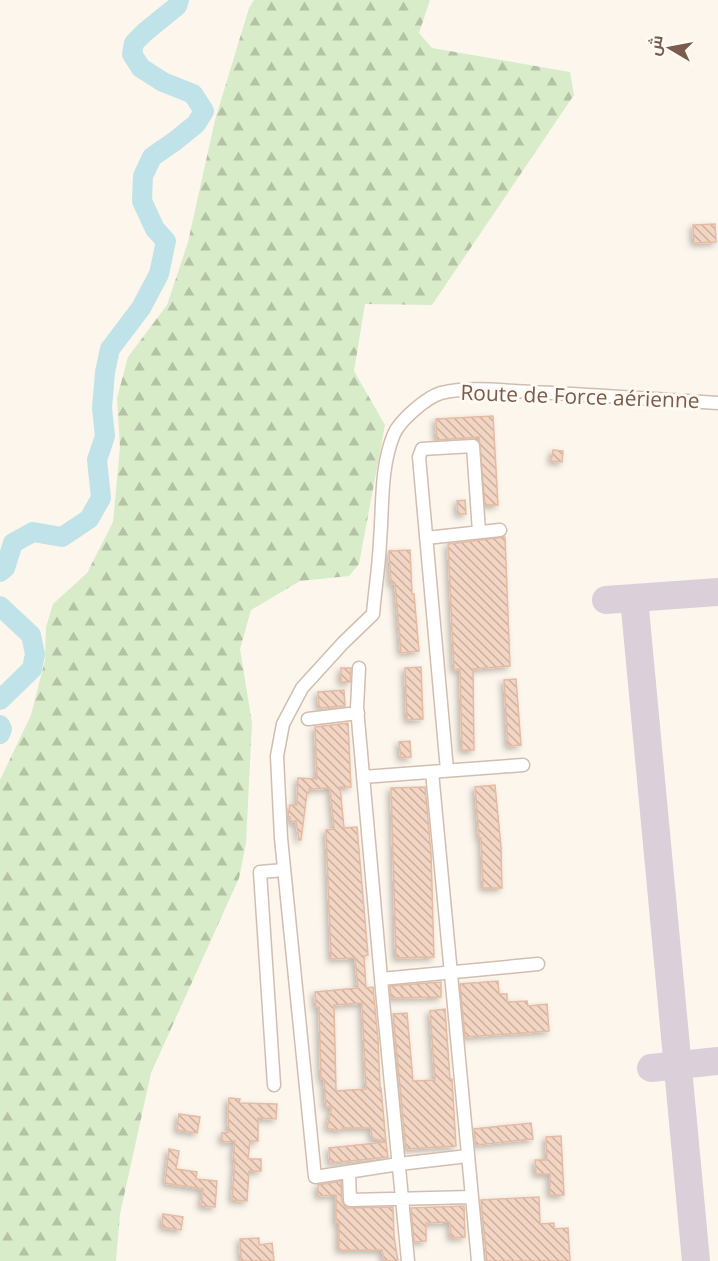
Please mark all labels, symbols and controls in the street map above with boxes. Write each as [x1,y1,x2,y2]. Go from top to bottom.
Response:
north arrow [640,18,700,78]
text: ش [643,33,668,57]
street label: Route de Force aérienne [460,378,700,414]

